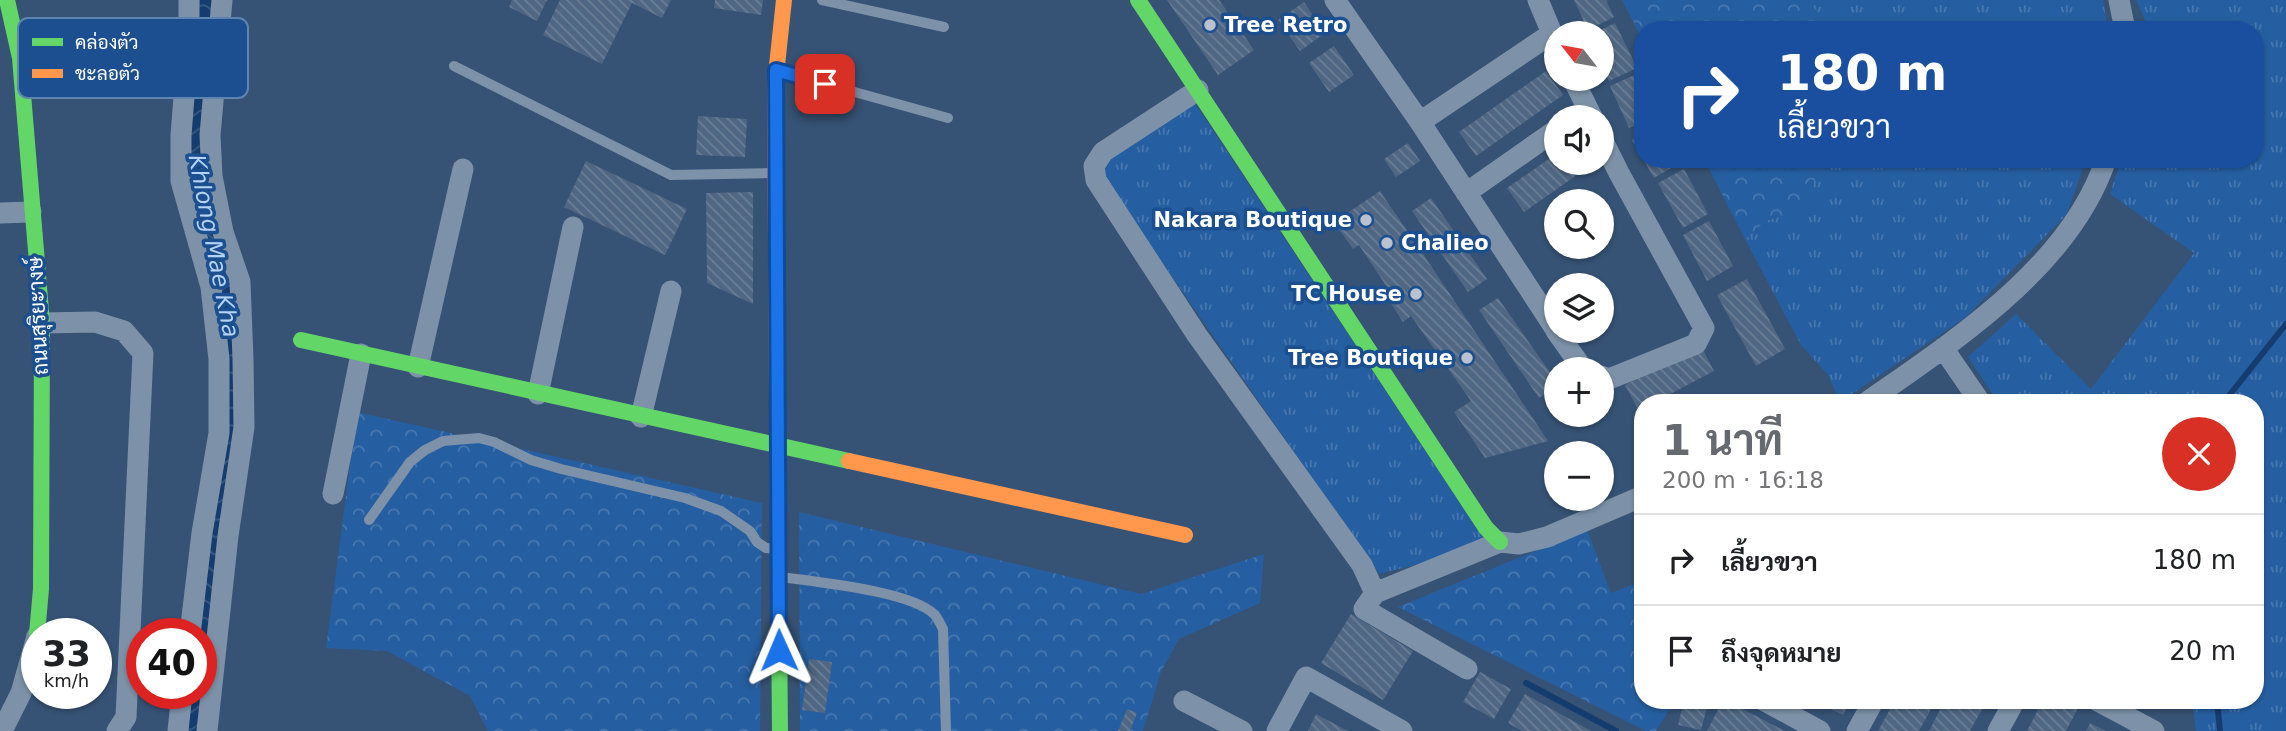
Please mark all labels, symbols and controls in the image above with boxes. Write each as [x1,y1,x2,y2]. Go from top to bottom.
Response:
place label: Tree Retro [1224,13,1347,37]
marker: Tree Retro [1202,17,1218,33]
legend [18,18,248,98]
north arrow [1544,21,1614,91]
map controls [1544,21,1614,511]
text: คล่องตัว [75,31,139,53]
text: 180 m [1777,45,1947,102]
icon: right [1662,49,1753,140]
pin [795,54,855,114]
text: ชะลอตัว [75,62,140,84]
icon: arrive [806,65,844,103]
button: sound [1544,105,1614,175]
text: เลี้ยวขวา [1777,108,1891,146]
water label: Khlong Mae Kha [184,152,244,340]
button: search [1544,189,1614,259]
place label: Nakara Boutique [1153,208,1352,232]
marker: Nakara Boutique [1358,212,1374,228]
place label: Chalieo [1401,231,1489,255]
marker: Chalieo [1379,235,1395,251]
street label: ถนนสุริยะางษ์ [21,255,55,376]
button: layers [1544,273,1614,343]
place label: TC House [1291,282,1402,306]
marker: TC House [1408,286,1424,302]
place label: Tree Boutique [1288,346,1453,370]
marker: Tree Boutique [1459,350,1475,366]
button: + [1544,357,1614,427]
text: 1 นาที [1662,416,1783,465]
button: close [2162,417,2236,491]
button: − [1544,441,1614,511]
text: 200 m · 16:18 [1662,467,1824,493]
icon: right [1662,541,1700,579]
text: 180 m [2153,545,2236,575]
text: เลี้ยวขวา [1721,547,1818,577]
position arrow [742,613,816,687]
speed limit sign: 40 [126,618,217,709]
icon: arrive [1662,632,1700,670]
text: 33 [42,634,91,674]
text: 20 m [2169,636,2236,666]
text: ถึงจุดหมาย [1721,638,1842,668]
text: km/h [44,670,89,691]

